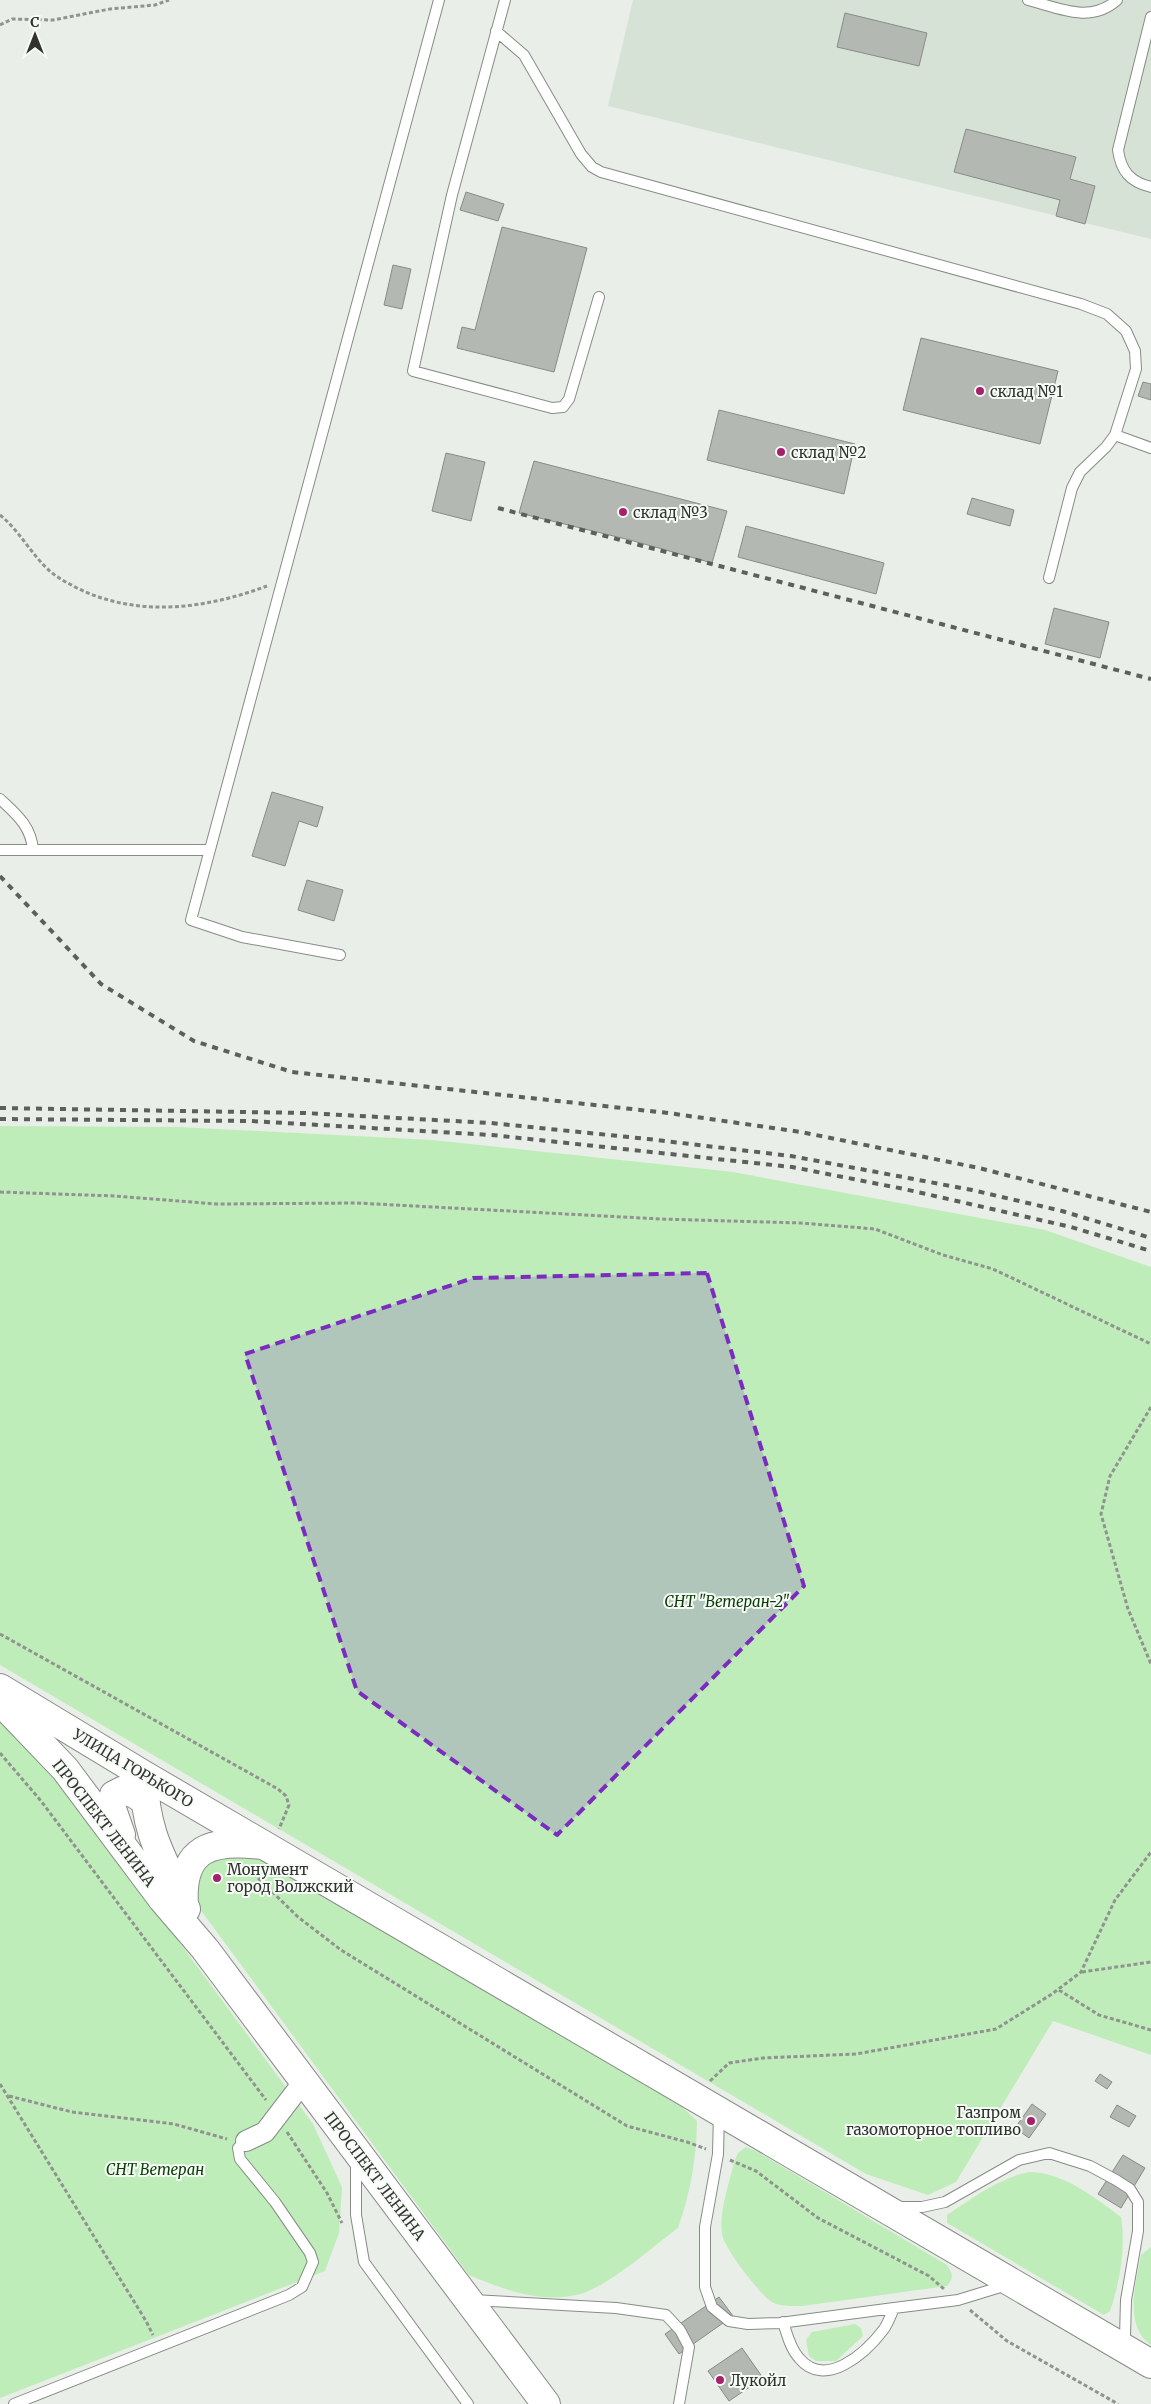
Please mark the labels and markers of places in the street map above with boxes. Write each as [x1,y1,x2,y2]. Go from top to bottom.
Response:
place label: склад №1 [990,382,1063,401]
marker: склад №1 [974,385,986,397]
place label: склад №2 [791,443,866,462]
marker: склад №2 [775,446,787,458]
place label: склад №3 [633,503,708,522]
marker: склад №3 [617,506,629,518]
place label: Монумент город Волжский [227,1860,354,1896]
marker: Монумент город Волжский [211,1872,223,1884]
place label: Газпром газомоторное топливо [846,2103,1021,2139]
marker: Газпром газомоторное топливо [1025,2115,1037,2127]
place label: Лукойл [730,2371,786,2390]
marker: Лукойл [714,2374,726,2386]

